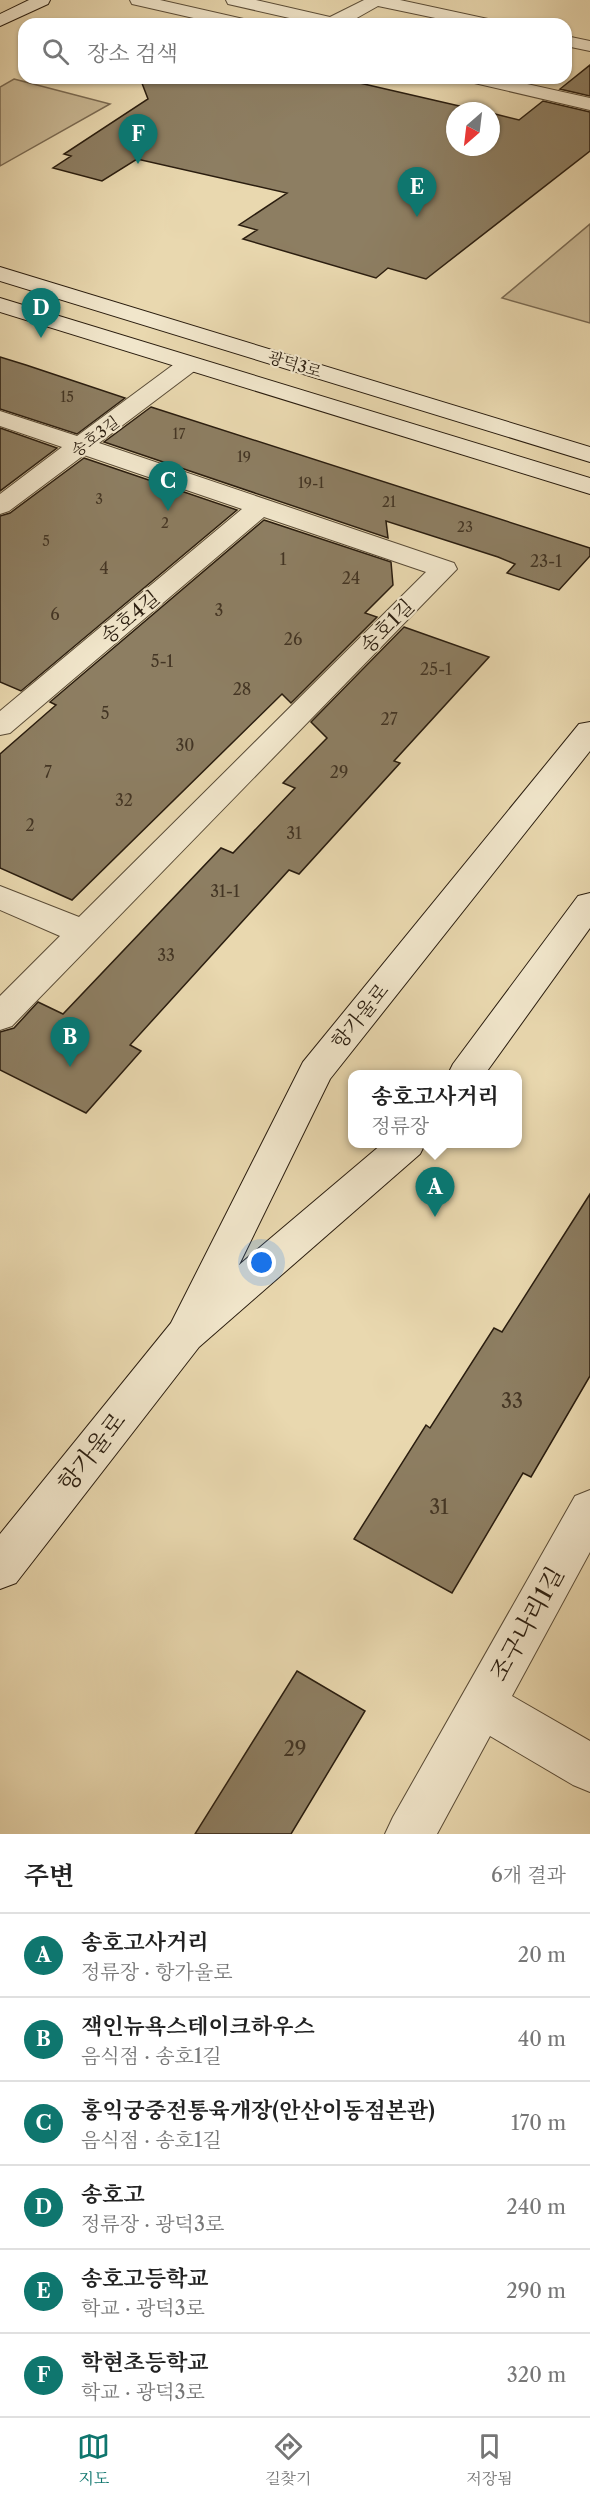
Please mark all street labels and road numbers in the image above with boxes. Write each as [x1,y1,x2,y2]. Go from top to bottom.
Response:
street label: 광덕3로 [266,346,325,382]
street label: 송호3길 [67,411,123,461]
street label: 송호4길 [96,585,164,649]
street label: 송호1길 [355,594,419,658]
street label: 항가울로 [326,978,394,1054]
street label: 항가울로 [52,1406,132,1497]
street label: 조구나리1길 [483,1562,570,1686]

